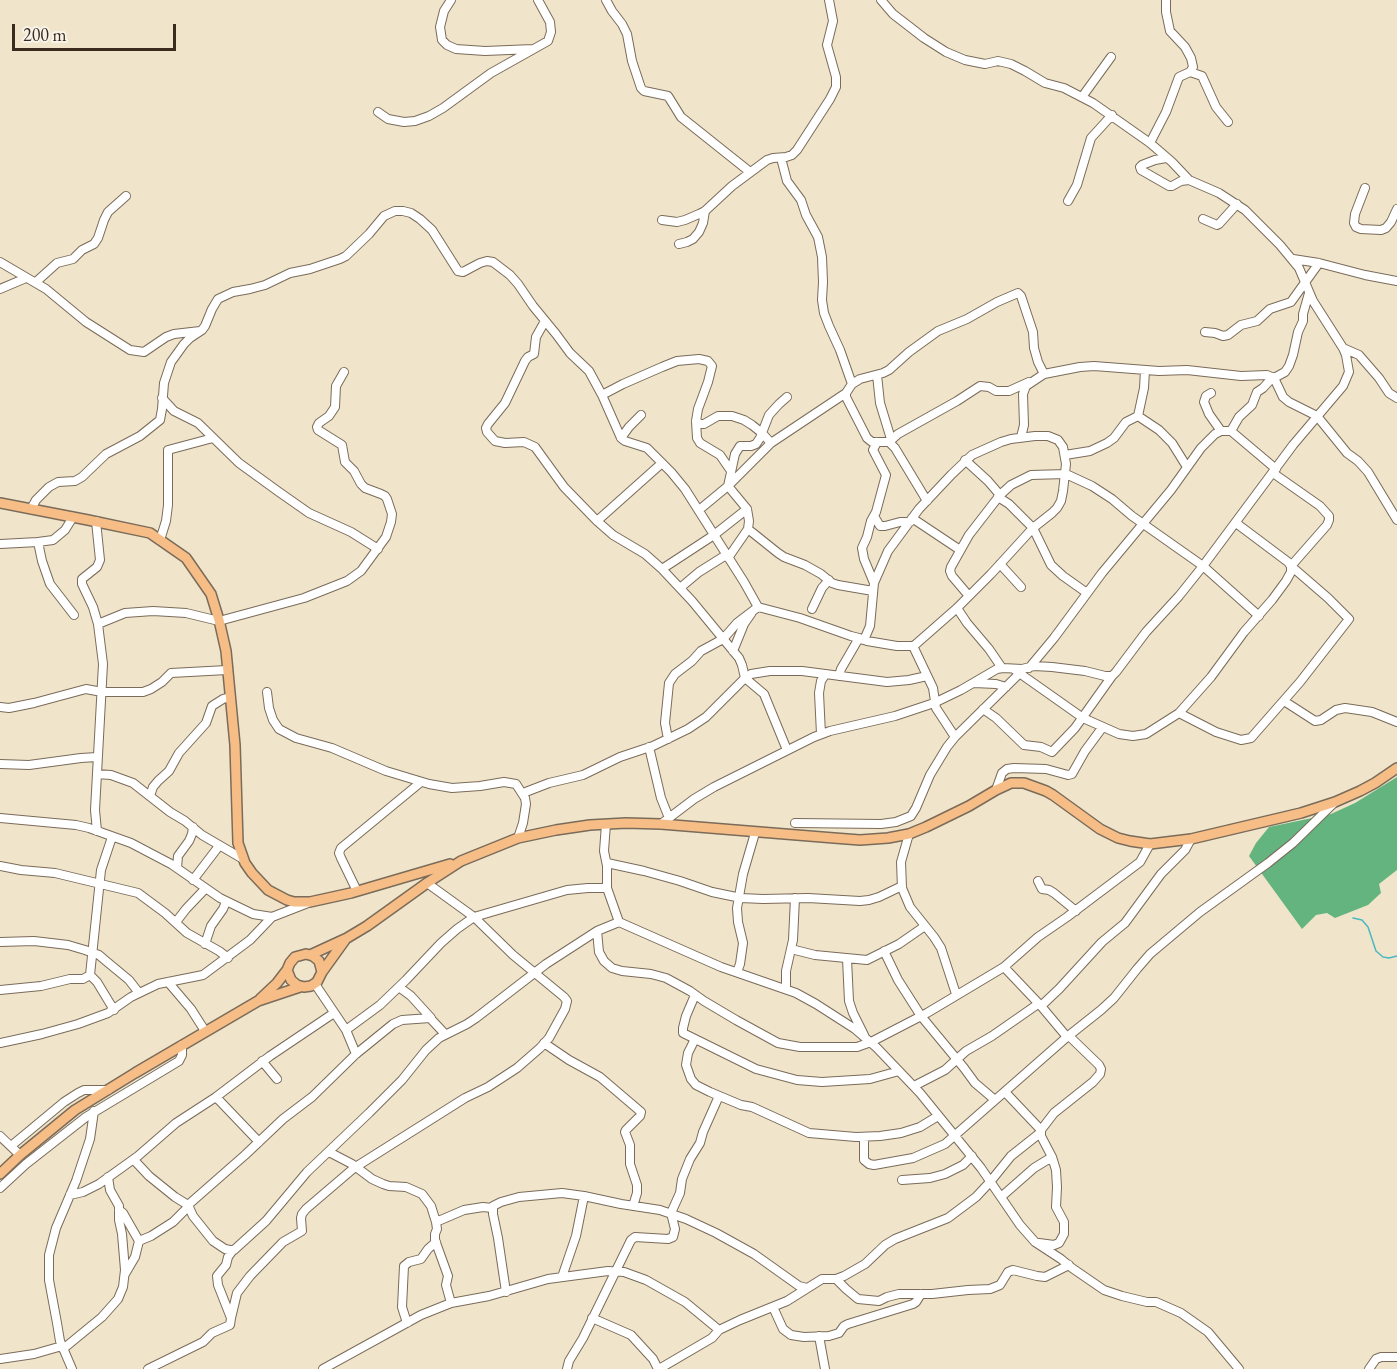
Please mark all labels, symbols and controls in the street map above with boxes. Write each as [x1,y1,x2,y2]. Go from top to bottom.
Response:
scale bar [15,12,178,50]
text: 200 m [23,23,67,46]

